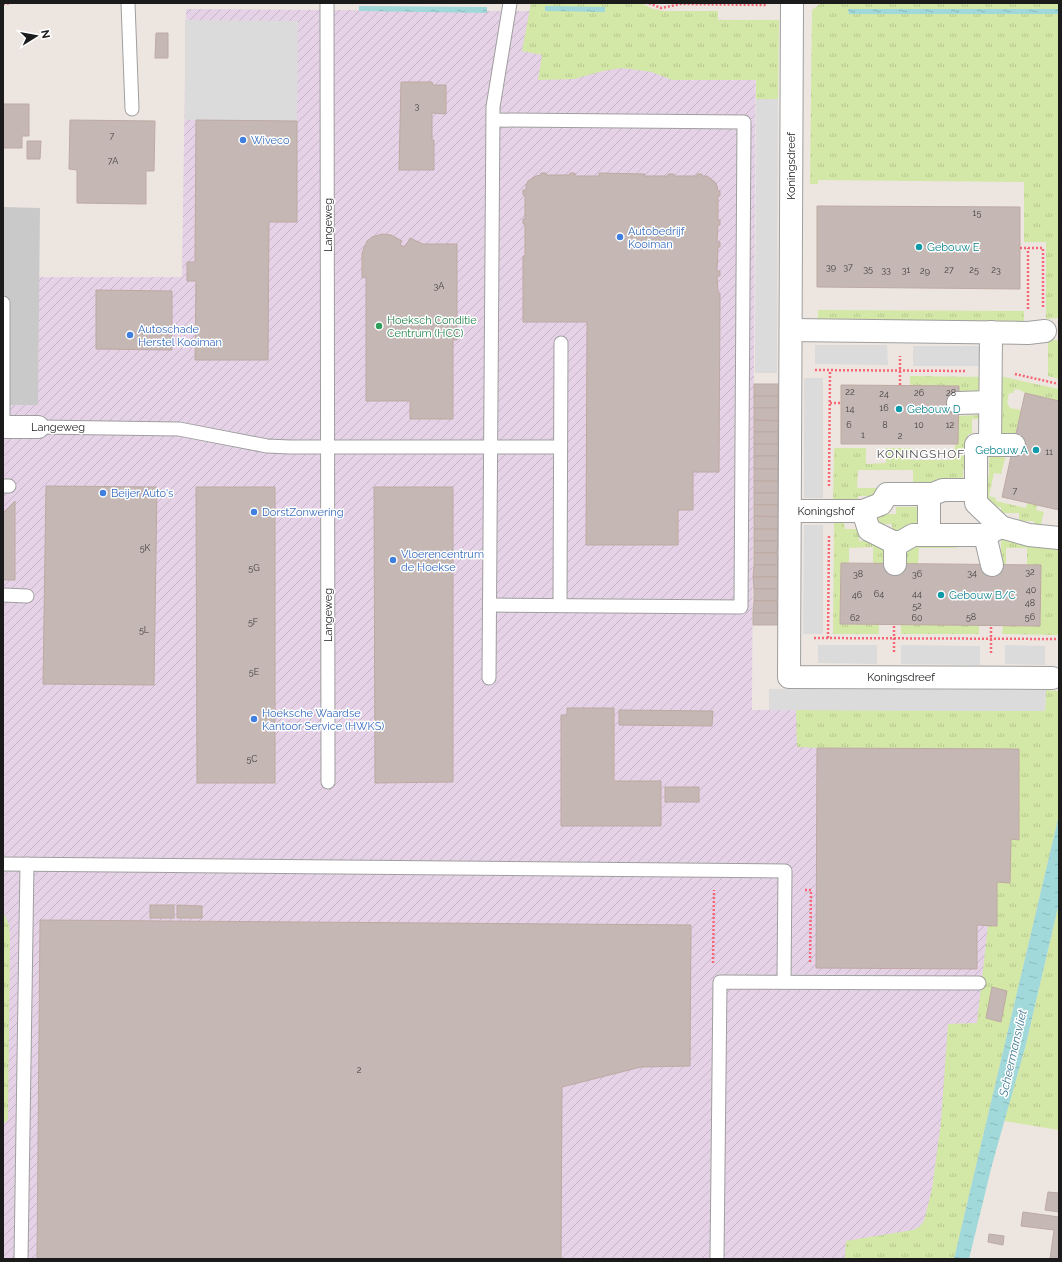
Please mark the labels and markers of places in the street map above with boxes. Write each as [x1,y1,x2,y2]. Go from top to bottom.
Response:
place label: Wiveco [251,134,290,147]
marker: Wiveco [238,135,248,145]
place label: Autobedrijf Kooiman [628,225,685,251]
marker: Autobedrijf Kooiman [615,232,625,242]
place label: Gebouw E [927,241,980,254]
marker: Gebouw E [914,242,924,252]
place label: Hoeksch Conditie Centrum (HCC) [387,314,477,340]
marker: Hoeksch Conditie Centrum (HCC) [374,321,384,331]
place label: Autoschade Herstel Kooiman [138,323,222,349]
marker: Autoschade Herstel Kooiman [125,330,135,340]
place label: Gebouw D [907,403,961,416]
marker: Gebouw D [894,404,904,414]
place label: Gebouw A [975,444,1029,457]
marker: Gebouw A [1031,445,1041,455]
place label: Beijer Auto's [111,487,173,500]
marker: Beijer Auto's [98,488,108,498]
place label: DorstZonwering [262,506,344,519]
marker: DorstZonwering [249,507,259,517]
place label: Vloerencentrum de Hoekse [401,548,484,574]
marker: Vloerencentrum de Hoekse [388,555,398,565]
place label: Gebouw B/C [949,589,1016,602]
marker: Gebouw B/C [936,590,946,600]
place label: Hoeksche Waardse Kantoor Service (HWKS) [262,707,384,733]
marker: Hoeksche Waardse Kantoor Service (HWKS) [249,714,259,724]

